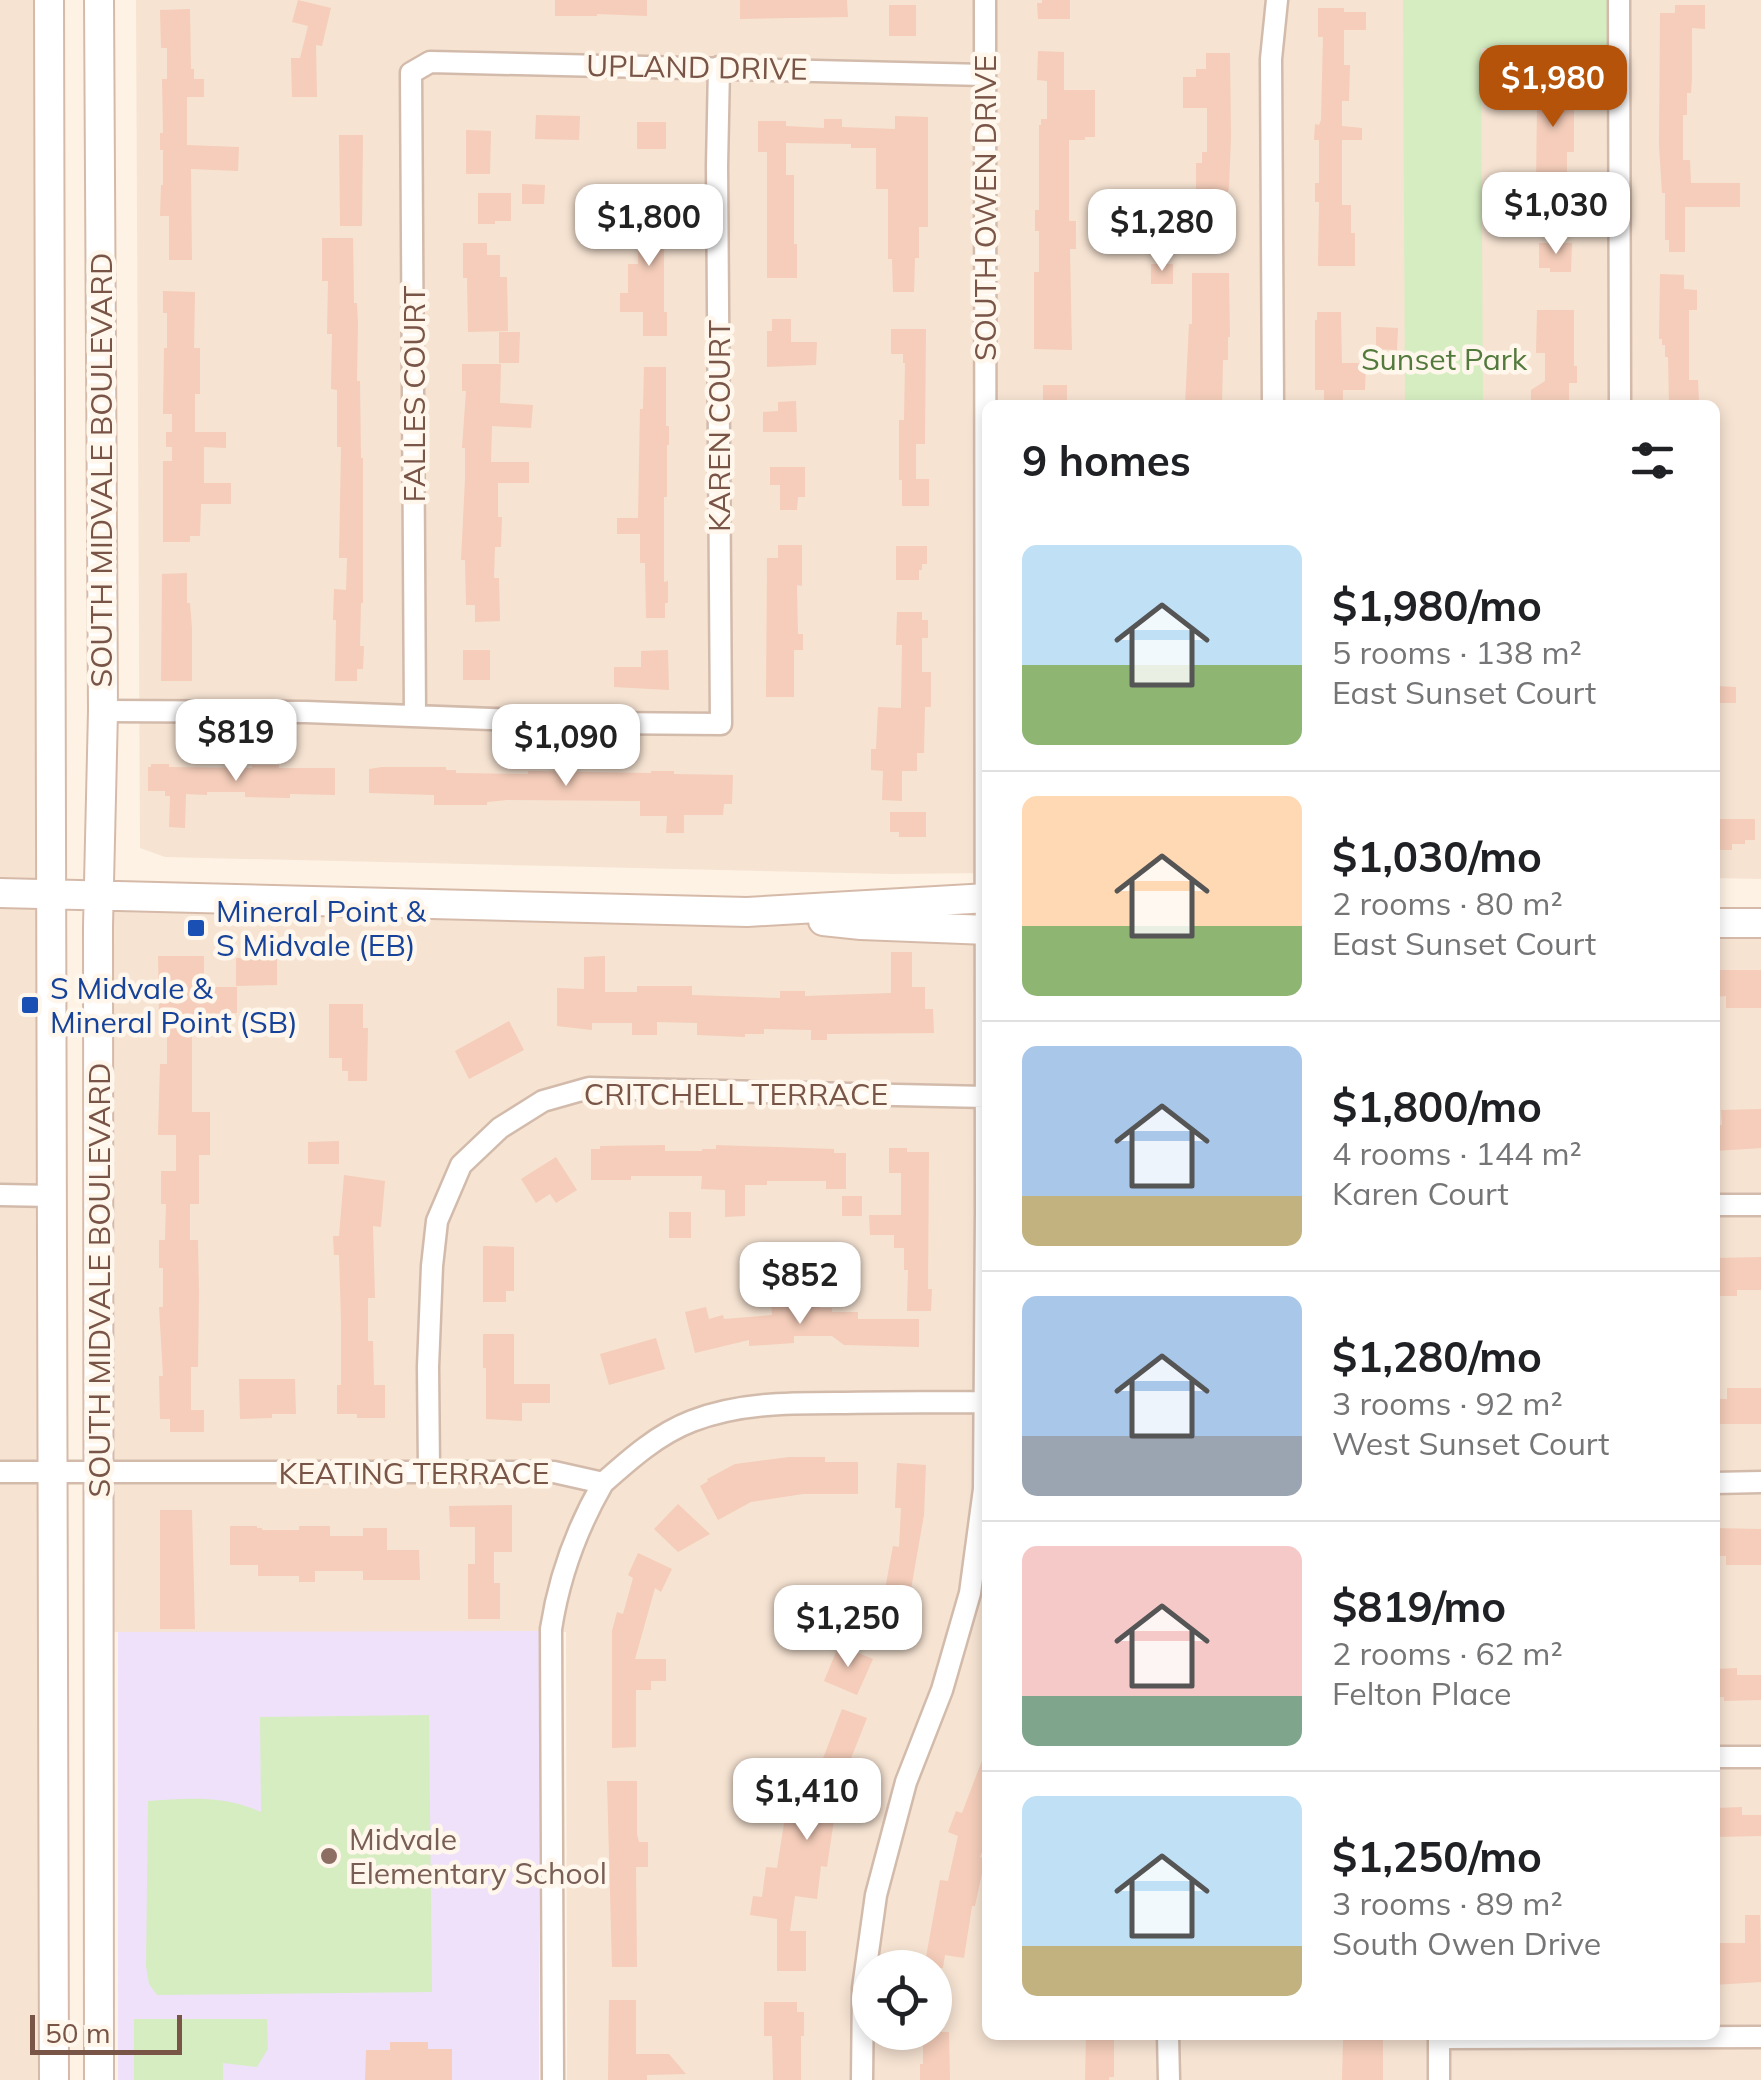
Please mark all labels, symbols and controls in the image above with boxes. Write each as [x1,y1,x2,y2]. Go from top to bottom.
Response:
pin: $1,980 [1472,45,1634,130]
street label: UPLAND DRIVE [586,46,808,88]
street label: SOUTH OWEN DRIVE [966,55,1004,361]
text: $1,980 [1501,57,1605,97]
pin: $1,030 [1475,172,1637,257]
pin: $1,800 [568,184,730,269]
text: $1,030 [1504,184,1608,224]
pin: $1,280 [1081,189,1243,274]
text: $1,800 [597,196,701,236]
text: $1,280 [1110,201,1214,241]
street label: SOUTH MIDVALE BOULEVARD [82,252,120,688]
street label: FALLES COURT [395,286,433,502]
street label: KAREN COURT [700,320,738,532]
park label: Sunset Park [1361,340,1528,378]
icon: filters [1625,433,1680,488]
text: 9 homes [1022,434,1191,487]
text: $1,980/mo [1332,579,1542,632]
icon: home [1102,585,1222,705]
text: 5 rooms · 138 m² [1332,632,1582,672]
text: East Sunset Court [1332,672,1596,712]
pin: $819 [177,699,295,784]
pin: $1,090 [485,704,647,789]
text: $819 [198,711,274,751]
text: $1,090 [514,716,618,756]
text: $1,030/mo [1332,830,1542,883]
icon: home [1102,836,1222,956]
text: 2 rooms · 80 m² [1332,883,1563,923]
place label: Mineral Point & S Midvale (EB) [216,892,427,964]
marker: Mineral Point & S Midvale (EB) [185,917,207,939]
text: East Sunset Court [1332,923,1596,963]
place label: S Midvale & Mineral Point (SB) [50,969,298,1041]
marker: S Midvale & Mineral Point (SB) [19,994,41,1016]
street label: SOUTH MIDVALE BOULEVARD [80,1062,118,1498]
street label: CRITCHELL TERRACE [584,1075,888,1113]
text: $1,800/mo [1332,1080,1542,1133]
icon: home [1102,1086,1222,1206]
text: 4 rooms · 144 m² [1332,1133,1582,1173]
text: Karen Court [1332,1173,1509,1213]
pin: $852 [741,1242,859,1327]
text: $852 [762,1254,838,1294]
text: $1,280/mo [1332,1330,1542,1383]
icon: home [1102,1336,1222,1456]
text: 3 rooms · 92 m² [1332,1383,1563,1423]
text: West Sunset Court [1332,1423,1610,1463]
street label: KEATING TERRACE [279,1454,549,1492]
text: $819/mo [1332,1580,1506,1633]
pin: $1,250 [767,1585,929,1670]
icon: home [1102,1586,1222,1706]
text: $1,250 [796,1597,900,1637]
text: 2 rooms · 62 m² [1332,1633,1563,1673]
text: Felton Place [1332,1673,1511,1713]
pin: $1,410 [726,1758,888,1843]
text: $1,410 [755,1770,859,1810]
place label: Midvale Elementary School [349,1820,607,1892]
text: $1,250/mo [1332,1830,1542,1883]
icon: home [1102,1836,1222,1956]
marker: Midvale Elementary School [318,1845,340,1867]
text: 3 rooms · 89 m² [1332,1883,1563,1923]
text: South Owen Drive [1332,1923,1601,1963]
map controls [852,1950,952,2050]
button: locate [852,1950,952,2050]
scale bar [30,2010,182,2054]
text: 50 m [45,2015,111,2050]

